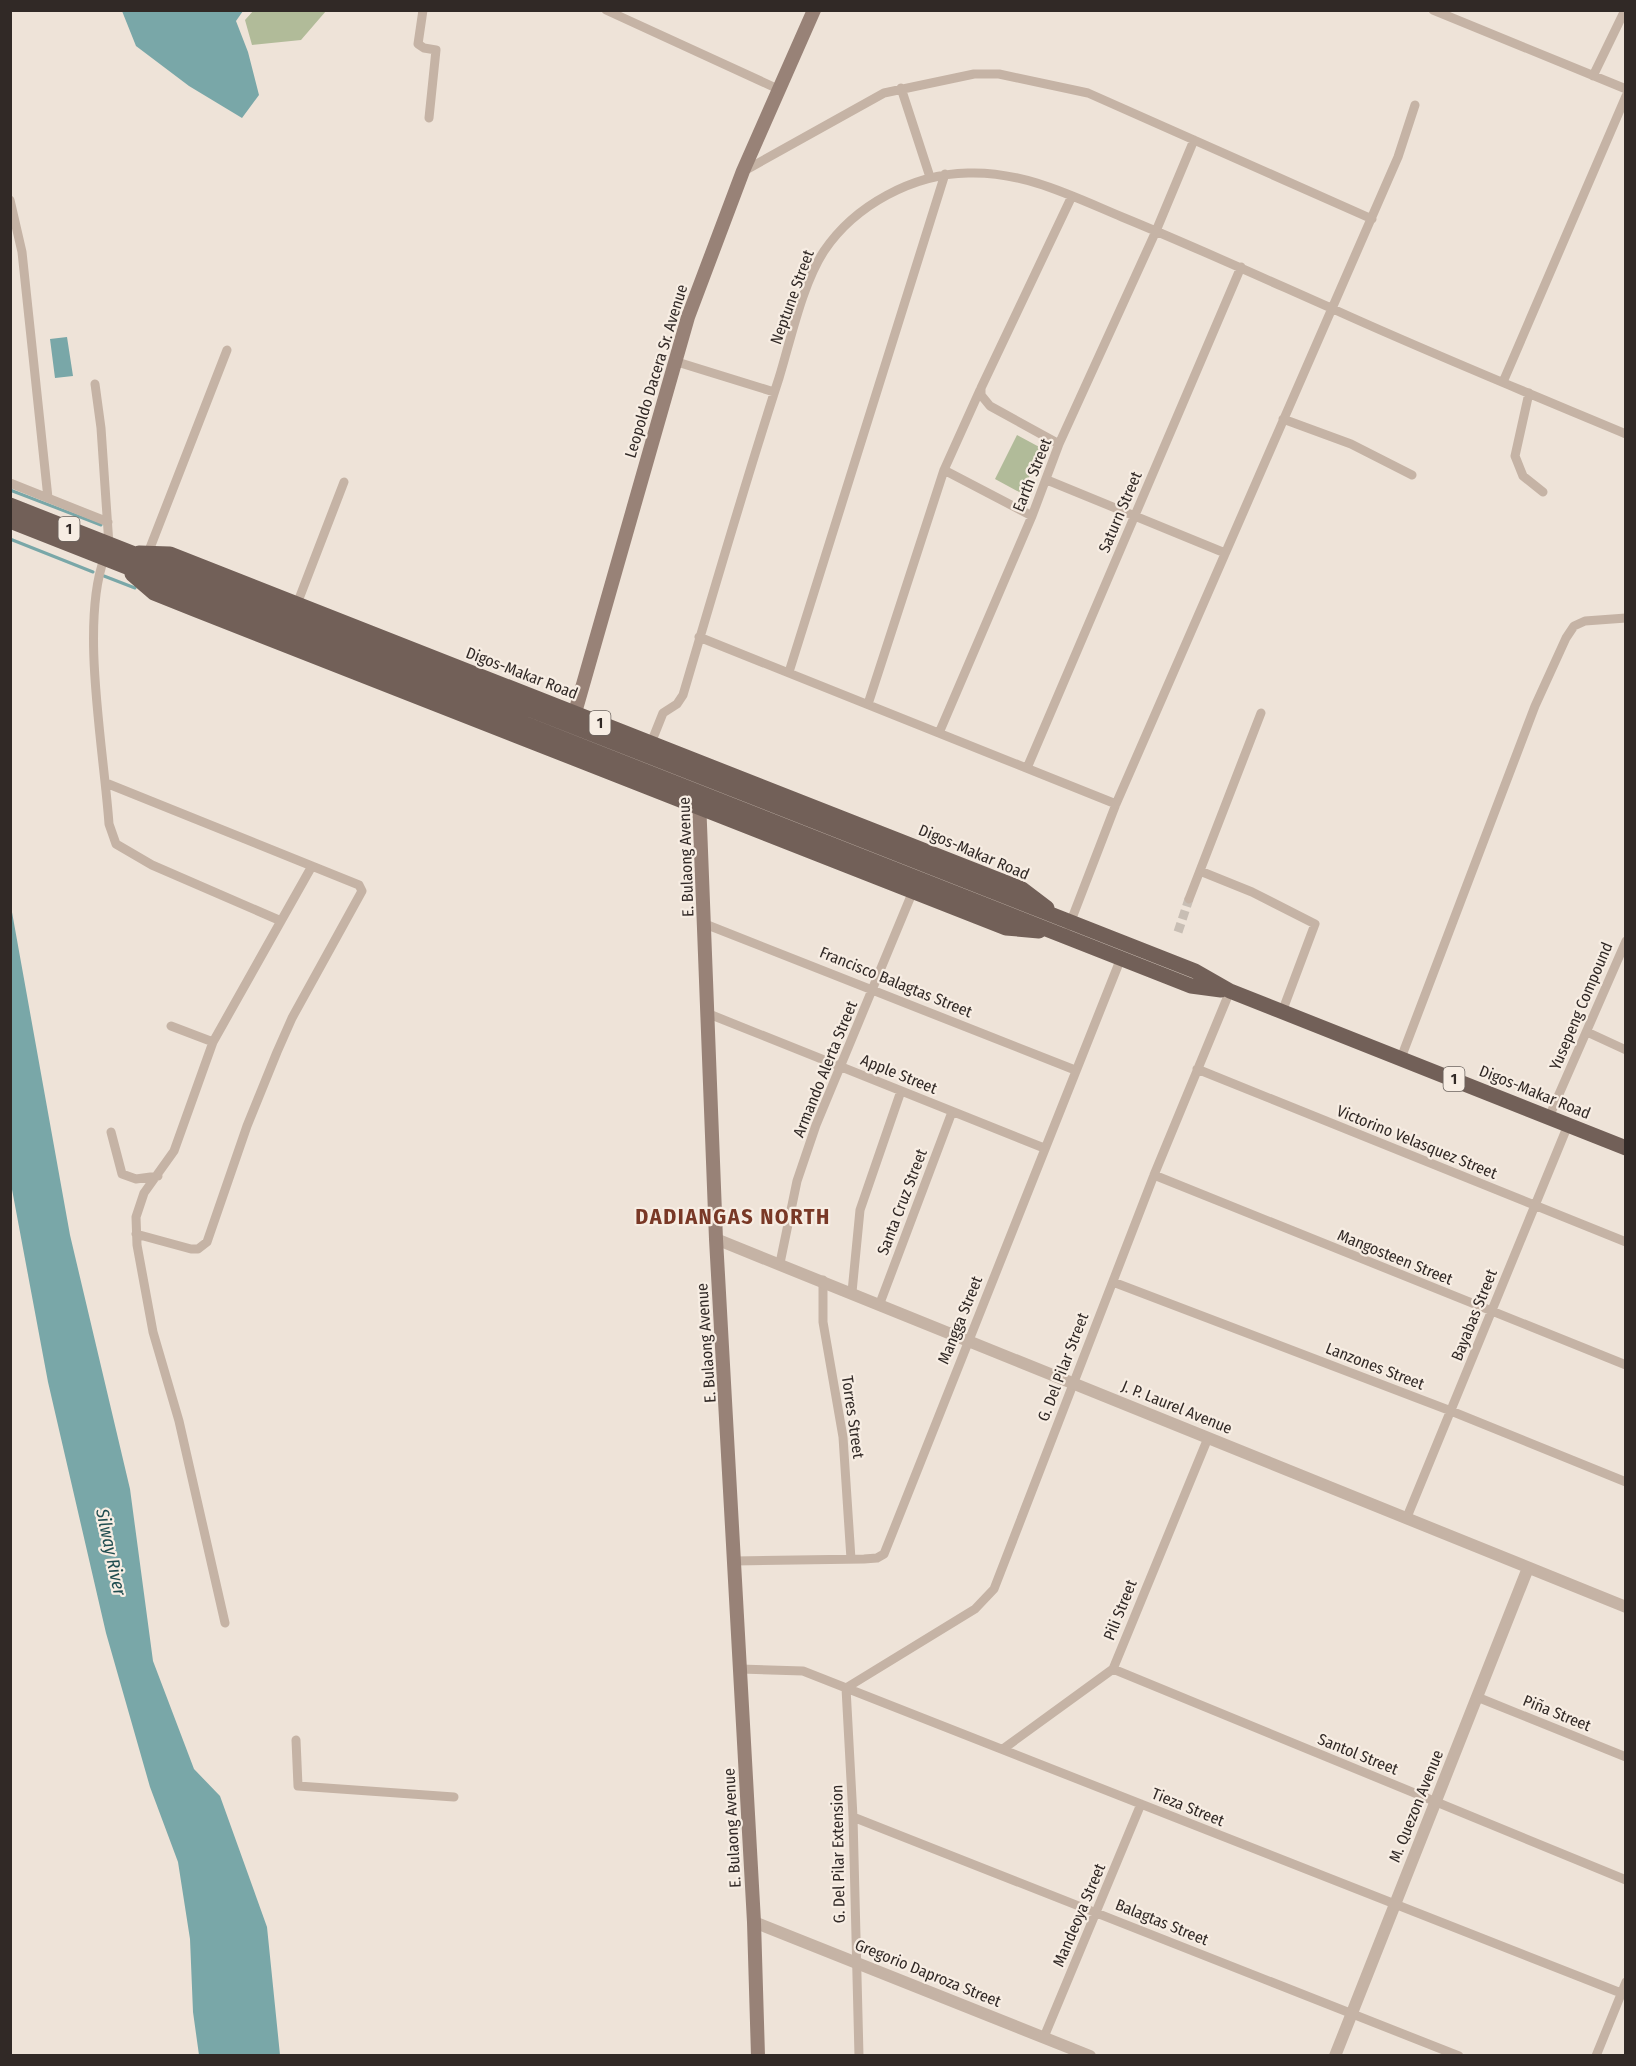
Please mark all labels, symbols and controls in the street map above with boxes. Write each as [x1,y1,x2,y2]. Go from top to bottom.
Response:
street label: Neptune Street [766,246,818,347]
street label: Leopoldo Dacera Sr. Avenue [621,282,691,460]
street label: Earth Street [1009,435,1056,514]
street label: Saturn Street [1094,468,1146,556]
road number: 1 [58,517,80,541]
street label: Digos-Makar Road [463,643,581,703]
road number: 1 [590,711,610,735]
street label: E. Bulaong Avenue [674,797,698,917]
street label: Digos-Makar Road [916,820,1032,884]
street label: Yusepeng Compound [1545,939,1617,1073]
street label: Francisco Balagtas Street [817,943,976,1022]
street label: Armando Alerta Street [789,997,861,1140]
street label: Apple Street [858,1050,941,1098]
street label: Digos-Makar Road [1477,1061,1593,1123]
road number: 1 [1444,1067,1464,1091]
street label: Victorino Velasquez Street [1334,1101,1501,1183]
street label: Santa Cruz Street [873,1146,931,1258]
district label: DADIANGAS NORTH [635,1203,831,1230]
street label: Mangosteen Street [1335,1225,1456,1289]
street label: Bayabas Street [1447,1266,1501,1364]
street label: Mangga Street [934,1272,987,1367]
street label: E. Bulaong Avenue [692,1282,720,1404]
street label: G. Del Pilar Street [1034,1309,1093,1424]
street label: Lanzones Street [1323,1338,1428,1394]
street label: Torres Street [838,1374,868,1460]
street label: J. P. Laurel Avenue [1119,1376,1235,1438]
water label: Silway River [91,1506,131,1598]
street label: Pili Street [1099,1576,1141,1643]
street label: Piña Street [1520,1691,1595,1736]
street label: Santol Street [1315,1729,1402,1779]
street label: M. Quezon Avenue [1385,1747,1447,1865]
street label: E. Bulaong Avenue [719,1768,745,1888]
street label: G. Del Pilar Extension [827,1784,849,1924]
street label: Tieza Street [1149,1784,1228,1830]
street label: Mandeoya Street [1049,1860,1110,1969]
street label: Balagtas Street [1113,1895,1212,1950]
street label: Gregorio Daproza Street [852,1935,1004,2011]

